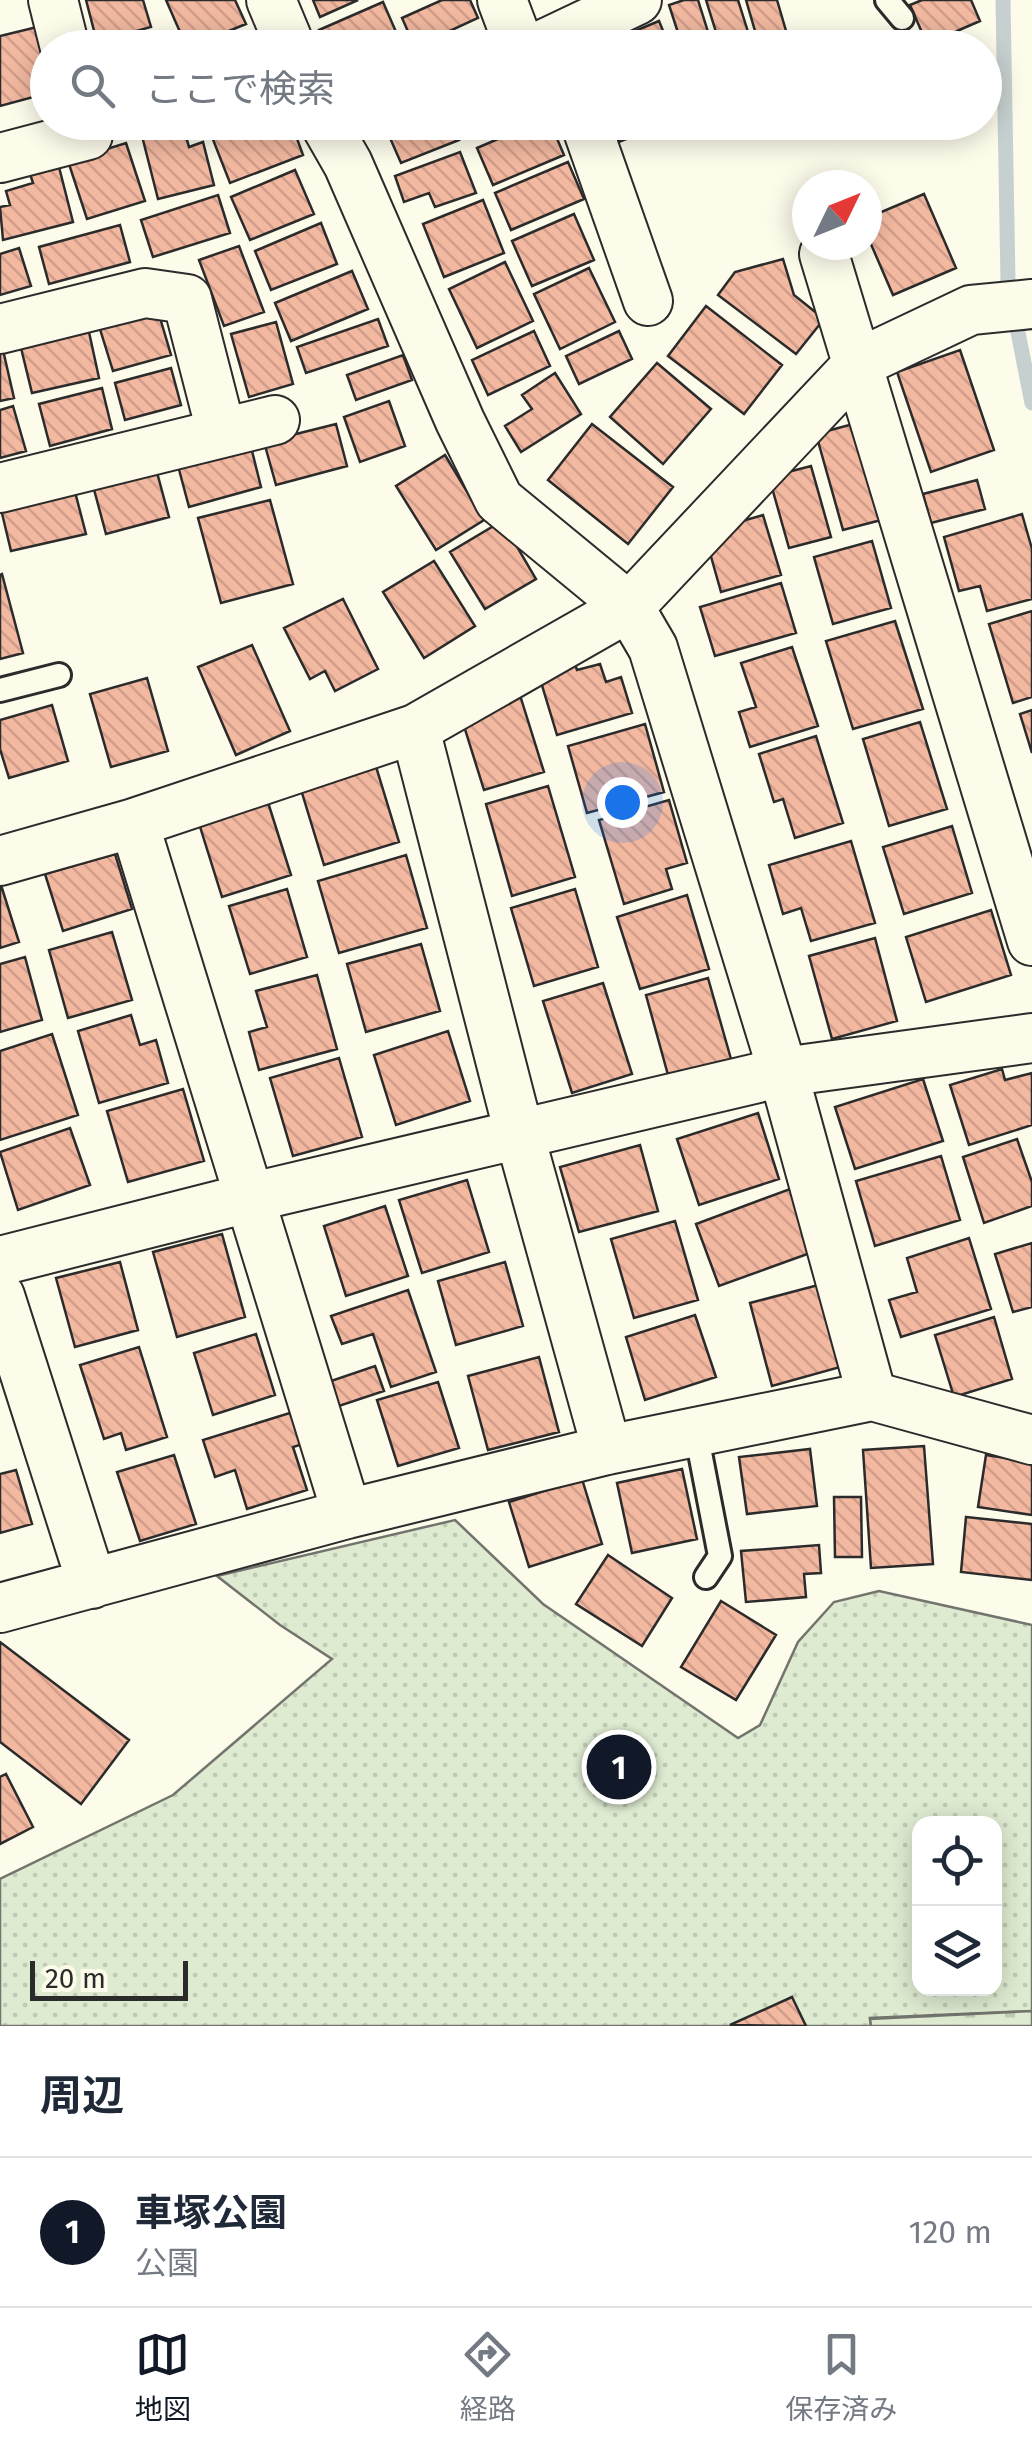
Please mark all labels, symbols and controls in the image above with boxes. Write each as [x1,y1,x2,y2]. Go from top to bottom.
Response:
search box [30,30,1002,140]
icon: search [65,58,120,113]
text: ここで検索 [145,66,335,112]
north arrow [792,170,882,260]
your location [597,777,648,828]
pin: 1 [586,1730,652,1804]
map controls [912,1816,1002,1996]
button: locate [912,1816,1002,1906]
button: layers [912,1906,1002,1996]
scale bar [30,1956,188,2000]
text: 20 m [45,1962,106,1995]
text: 周辺 [40,2071,124,2121]
text: 車塚公園 [135,2190,287,2236]
text: 1 [65,2213,80,2251]
text: 120 m [909,2213,992,2251]
text: 公園 [135,2244,199,2282]
tab: 地図 [135,2327,191,2427]
tab: 経路 [460,2327,516,2427]
tab: 保存済み [785,2327,897,2427]

